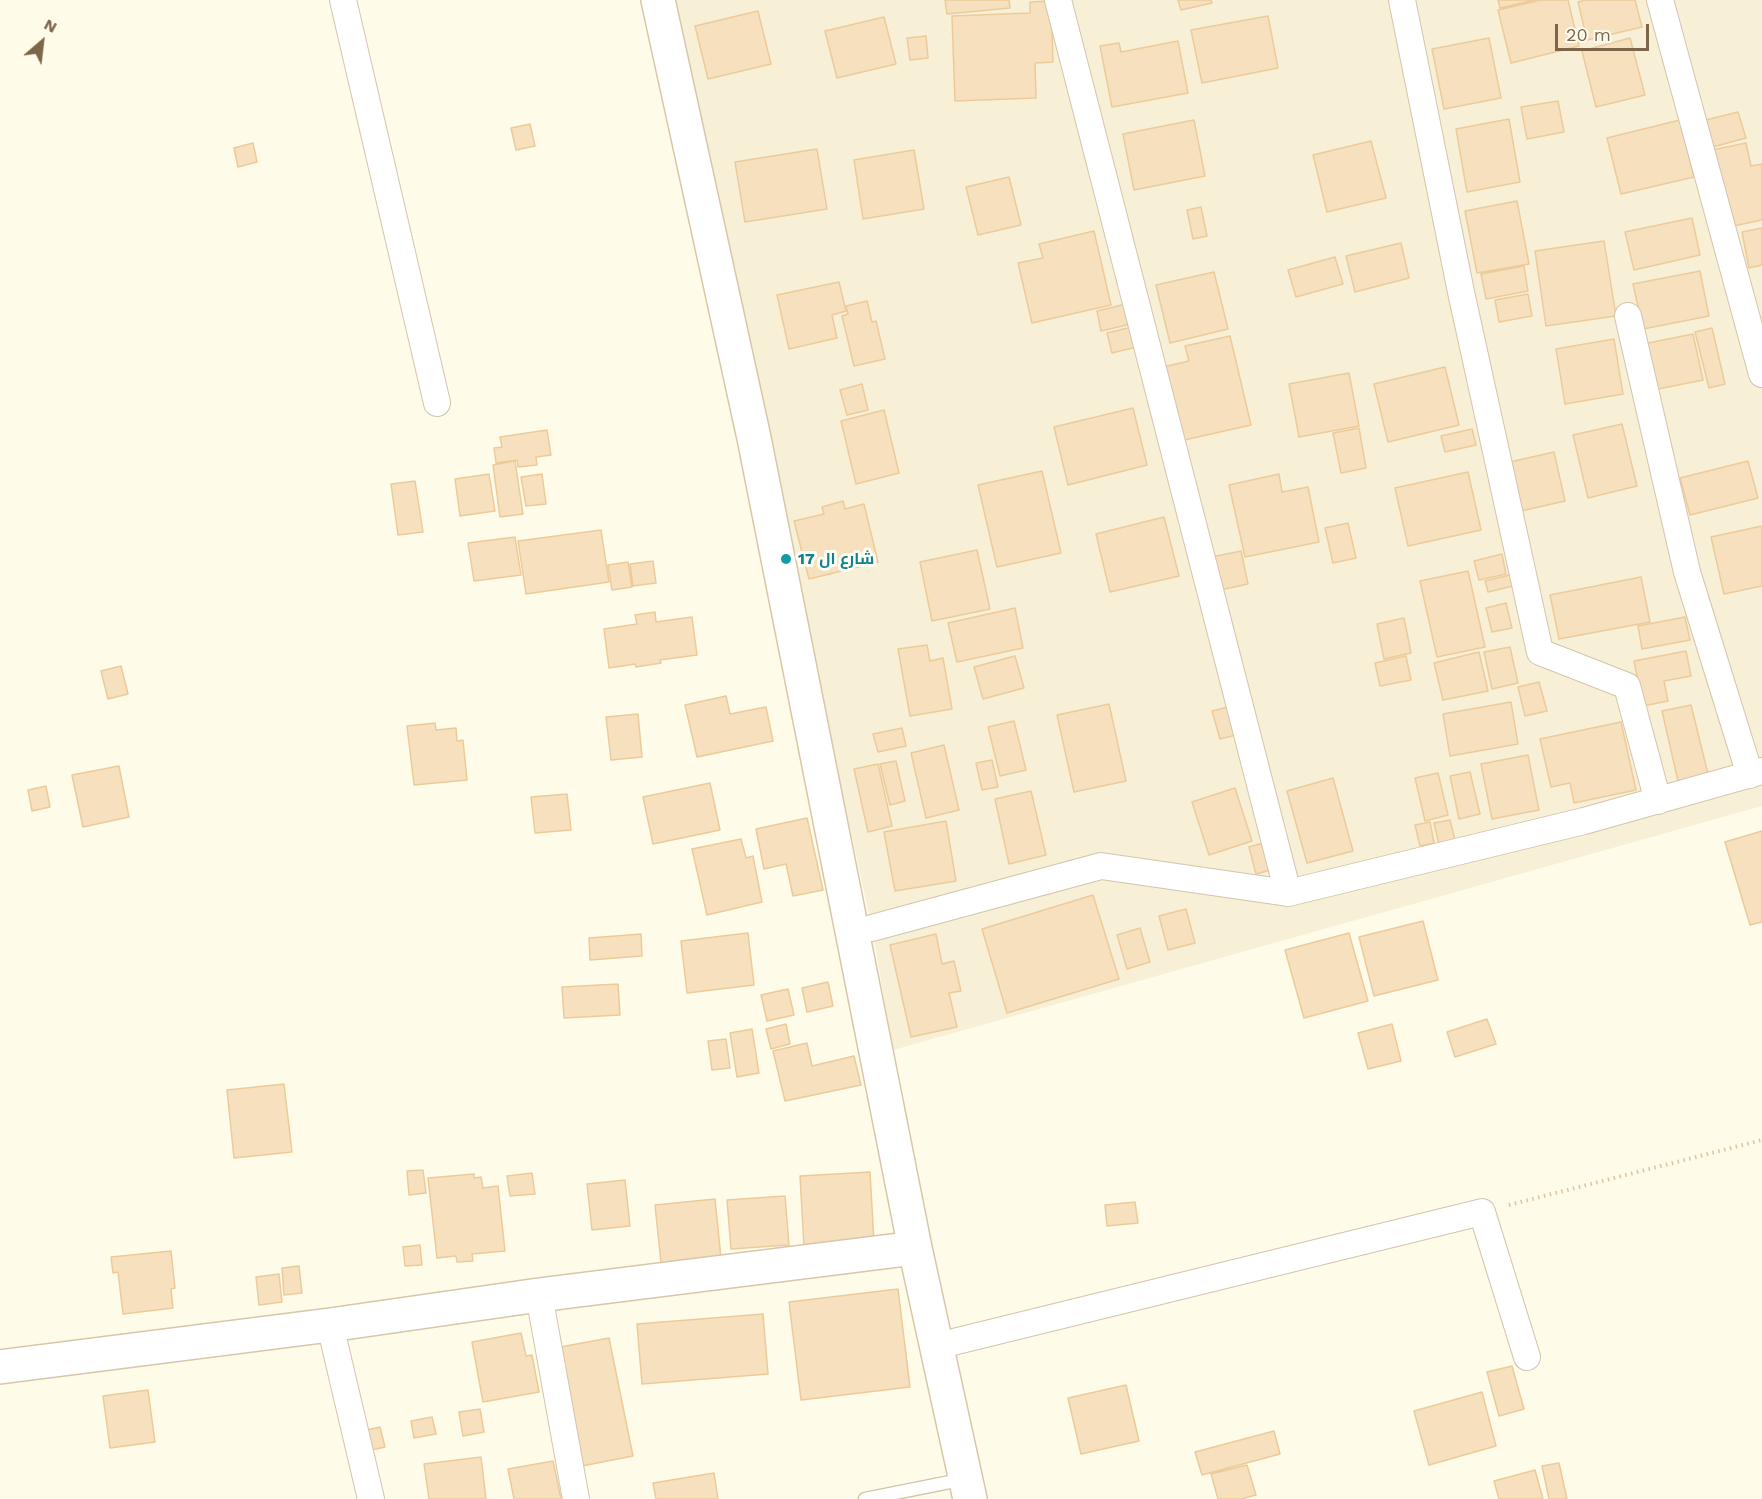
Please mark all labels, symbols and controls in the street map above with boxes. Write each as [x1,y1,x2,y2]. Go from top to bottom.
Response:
north arrow [12,12,72,72]
scale bar [1558,12,1652,50]
text: N [41,14,60,37]
text: 20 m [1566,24,1611,45]
place label: شارع ال 17 [798,549,874,569]
marker: شارع ال 17 [779,552,793,566]

